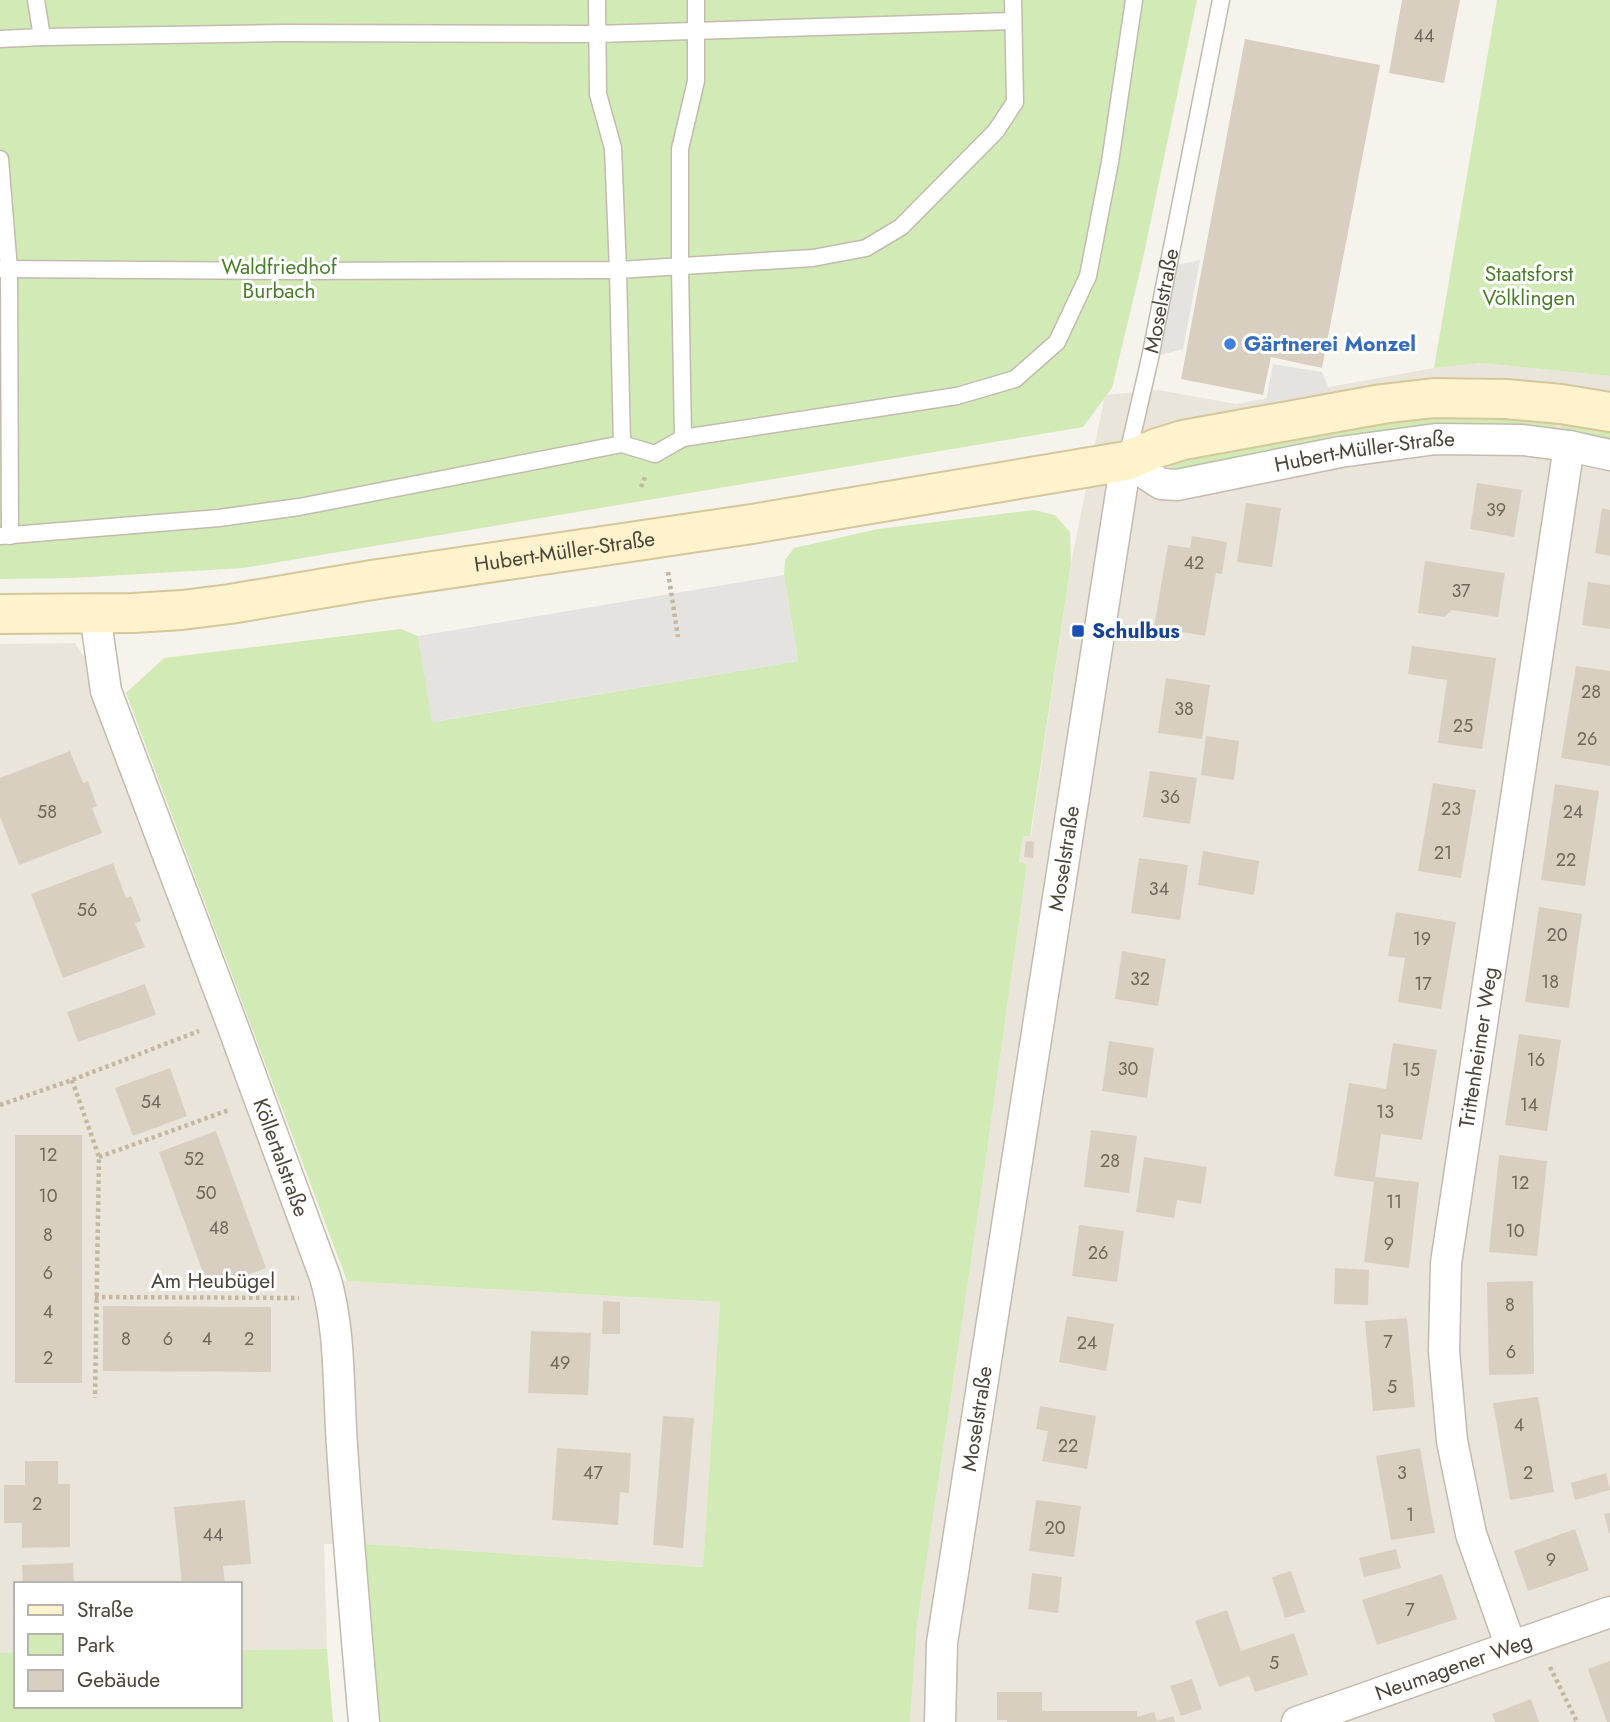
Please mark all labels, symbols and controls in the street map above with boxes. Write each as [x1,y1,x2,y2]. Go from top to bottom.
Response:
house number: 44 [1414,23,1435,49]
street label: Moselstraße [1136,246,1186,356]
park label: Waldfriedhof Burbach [221,252,338,306]
park label: Staatsforst Völklingen [1483,259,1575,313]
place label: Gärtnerei Monzel [1244,329,1416,359]
marker: Gärtnerei Monzel [1222,336,1238,352]
street label: Hubert-Müller-Straße [1272,424,1455,480]
house number: 39 [1486,497,1506,523]
street label: Hubert-Müller-Straße [472,523,657,580]
house number: 42 [1184,550,1204,576]
house number: 37 [1451,578,1471,604]
place label: Schulbus [1092,616,1180,646]
marker: Schulbus [1070,623,1086,639]
house number: 28 [1581,679,1601,705]
house number: 38 [1174,696,1194,722]
house number: 25 [1453,713,1473,739]
house number: 26 [1577,726,1597,752]
house number: 36 [1160,784,1180,810]
house number: 23 [1441,796,1461,822]
house number: 58 [37,799,57,825]
house number: 24 [1563,799,1583,825]
street label: Moselstraße [1041,804,1087,913]
house number: 21 [1434,840,1452,866]
house number: 22 [1556,847,1576,873]
house number: 34 [1149,876,1169,902]
house number: 56 [77,897,97,923]
house number: 20 [1546,922,1568,948]
house number: 19 [1413,926,1431,952]
street label: Trittenheimer Weg [1451,965,1505,1130]
house number: 32 [1130,966,1150,992]
house number: 18 [1541,969,1559,995]
house number: 17 [1414,971,1432,997]
house number: 16 [1527,1047,1545,1073]
house number: 30 [1118,1056,1139,1082]
house number: 15 [1402,1057,1420,1083]
house number: 54 [141,1089,161,1115]
house number: 14 [1520,1092,1538,1118]
street label: Köllertalstraße [245,1094,317,1221]
house number: 13 [1376,1099,1394,1125]
house number: 12 [39,1142,57,1168]
house number: 52 [184,1146,204,1172]
house number: 28 [1100,1148,1120,1174]
house number: 12 [1511,1170,1529,1196]
house number: 50 [196,1180,217,1206]
house number: 10 [39,1183,58,1209]
house number: 11 [1386,1189,1402,1215]
house number: 48 [209,1215,229,1241]
house number: 10 [1506,1218,1525,1244]
house number: 8 [43,1222,53,1248]
house number: 9 [1384,1231,1394,1257]
house number: 26 [1088,1240,1108,1266]
house number: 6 [43,1260,53,1286]
street label: Am Heubügel [151,1266,275,1296]
house number: 8 [1505,1292,1515,1318]
house number: 4 [43,1299,53,1325]
house number: 8 [121,1326,131,1352]
house number: 6 [163,1326,173,1352]
house number: 4 [202,1326,212,1352]
house number: 2 [244,1326,254,1352]
house number: 7 [1383,1329,1393,1355]
house number: 24 [1077,1330,1097,1356]
house number: 6 [1506,1339,1516,1365]
house number: 2 [43,1345,53,1371]
house number: 49 [550,1350,570,1376]
street label: Moselstraße [954,1364,1000,1473]
house number: 5 [1387,1374,1397,1400]
house number: 4 [1514,1412,1524,1438]
house number: 22 [1058,1433,1078,1459]
house number: 47 [583,1460,604,1486]
house number: 3 [1397,1460,1407,1486]
house number: 2 [1523,1460,1533,1486]
house number: 2 [32,1491,42,1517]
house number: 1 [1406,1502,1414,1528]
house number: 20 [1044,1515,1066,1541]
house number: 44 [203,1522,224,1548]
house number: 9 [1546,1547,1556,1573]
legend [14,1582,242,1708]
text: Straße [77,1595,134,1625]
house number: 7 [1405,1597,1415,1623]
street label: Neumagener Weg [1371,1625,1536,1708]
text: Park [77,1630,115,1660]
house number: 5 [1269,1650,1279,1676]
text: Gebäude [77,1665,160,1695]

